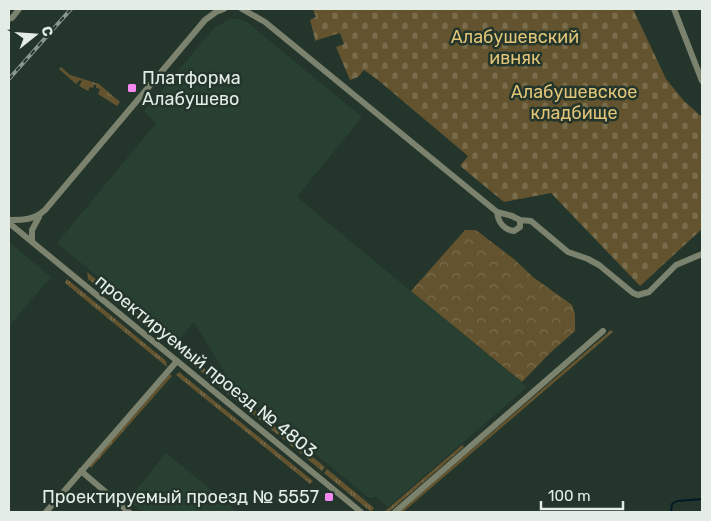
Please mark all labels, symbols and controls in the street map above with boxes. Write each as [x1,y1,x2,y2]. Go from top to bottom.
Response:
north arrow [10,10,60,60]
text: С [37,24,57,39]
park label: Алабушевский ивняк [451,26,579,69]
place label: Платформа Алабушево [142,67,241,110]
park label: Алабушевское кладбище [511,81,637,124]
marker: Платформа Алабушево [126,82,138,94]
street label: проектируемый проезд № 4803 [91,270,321,462]
scale bar [541,478,624,510]
place label: Проектируемый проезд № 5557 [42,486,319,508]
text: 100 m [548,487,590,505]
marker: Проектируемый проезд № 5557 [323,491,335,503]

